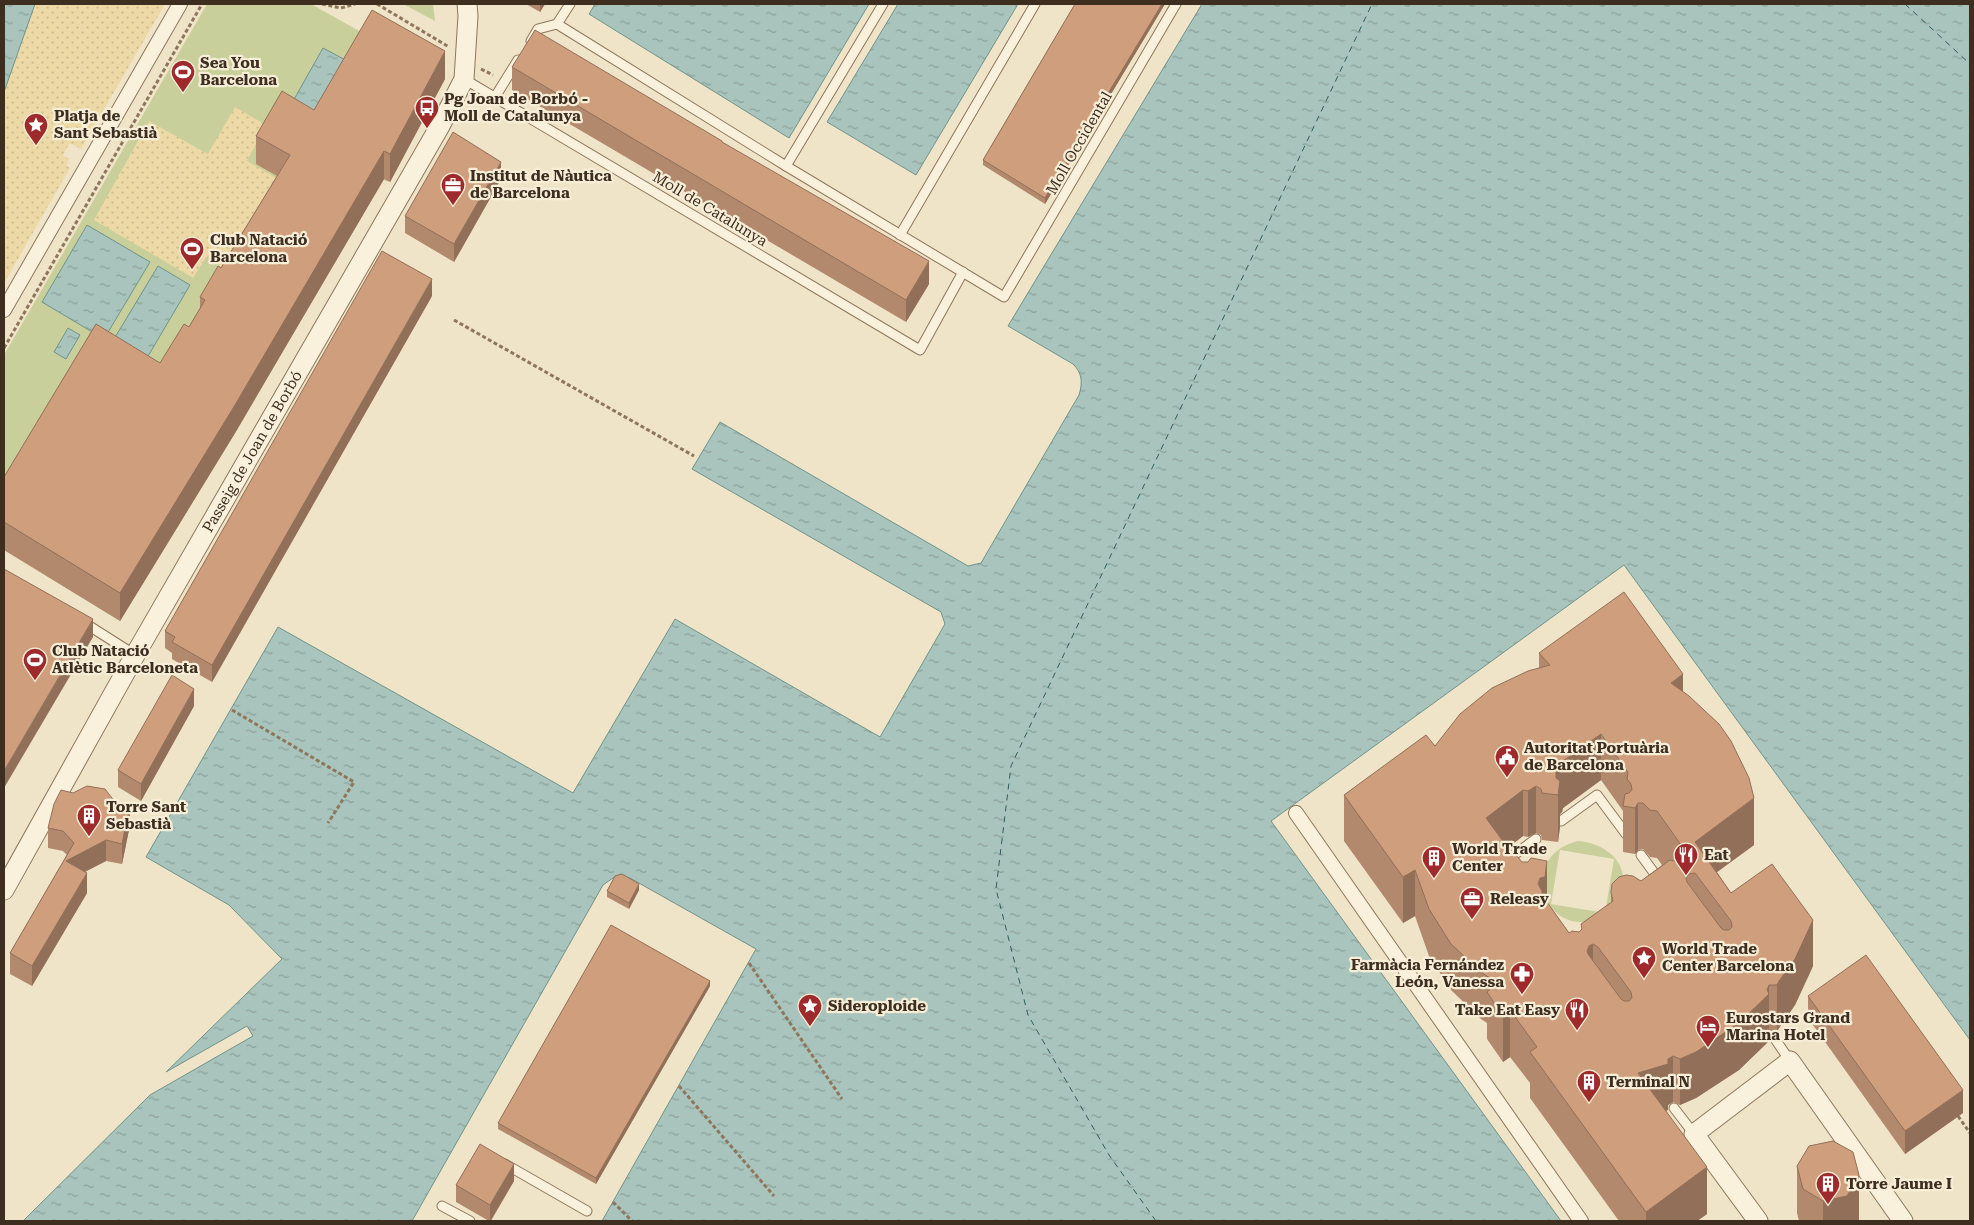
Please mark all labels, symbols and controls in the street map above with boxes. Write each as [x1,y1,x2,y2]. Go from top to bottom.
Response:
place label: Sea You Barcelona [200,54,277,89]
sports icon: Sea You Barcelona [170,59,196,93]
street label: Moll Occidental [1042,88,1116,198]
place label: Pg Joan de Borbó - Moll de Catalunya [444,90,589,125]
bus stop icon: Pg Joan de Borbó - Moll de Catalunya [414,95,440,129]
place label: Platja de Sant Sebastià [54,107,157,142]
place icon: Platja de Sant Sebastià [23,112,49,146]
place label: Institut de Nàutica de Barcelona [470,167,612,202]
street label: Moll de Catalunya [649,168,771,250]
office icon: Institut de Nàutica de Barcelona [440,172,466,206]
place label: Club Natació Barcelona [210,231,308,266]
sports icon: Club Natació Barcelona [179,236,205,270]
street label: Passeig de Joan de Borbó [199,367,306,535]
place label: Club Natació Atlètic Barceloneta [52,642,198,677]
sports icon: Club Natació Atlètic Barceloneta [22,647,48,681]
place label: Autoritat Portuària de Barcelona [1524,739,1669,774]
public building icon: Autoritat Portuària de Barcelona [1494,744,1520,778]
place label: Torre Sant Sebastià [106,798,186,833]
building icon: Torre Sant Sebastià [76,803,102,837]
place label: World Trade Center [1452,840,1547,875]
restaurant icon: Eat [1673,842,1699,876]
building icon: World Trade Center [1421,845,1447,879]
place label: Eat [1704,846,1729,864]
office icon: Releasy [1459,886,1485,920]
place label: Releasy [1490,890,1549,908]
place label: World Trade Center Barcelona [1662,940,1794,975]
place icon: World Trade Center Barcelona [1631,945,1657,979]
place label: Farmàcia Fernández León, Vanessa [1351,956,1504,991]
pharmacy icon: Farmàcia Fernández León, Vanessa [1509,961,1535,995]
place icon: Sideroploide [797,993,823,1027]
place label: Sideroploide [828,997,926,1015]
restaurant icon: Take Eat Easy [1564,997,1590,1031]
place label: Take Eat Easy [1455,1001,1560,1019]
place label: Eurostars Grand Marina Hotel [1726,1009,1850,1044]
hotel icon: Eurostars Grand Marina Hotel [1695,1014,1721,1048]
building icon: Terminal N [1576,1069,1602,1103]
place label: Terminal N [1606,1073,1690,1091]
building icon: Torre Jaume I [1815,1171,1841,1205]
place label: Torre Jaume I [1846,1175,1952,1193]

